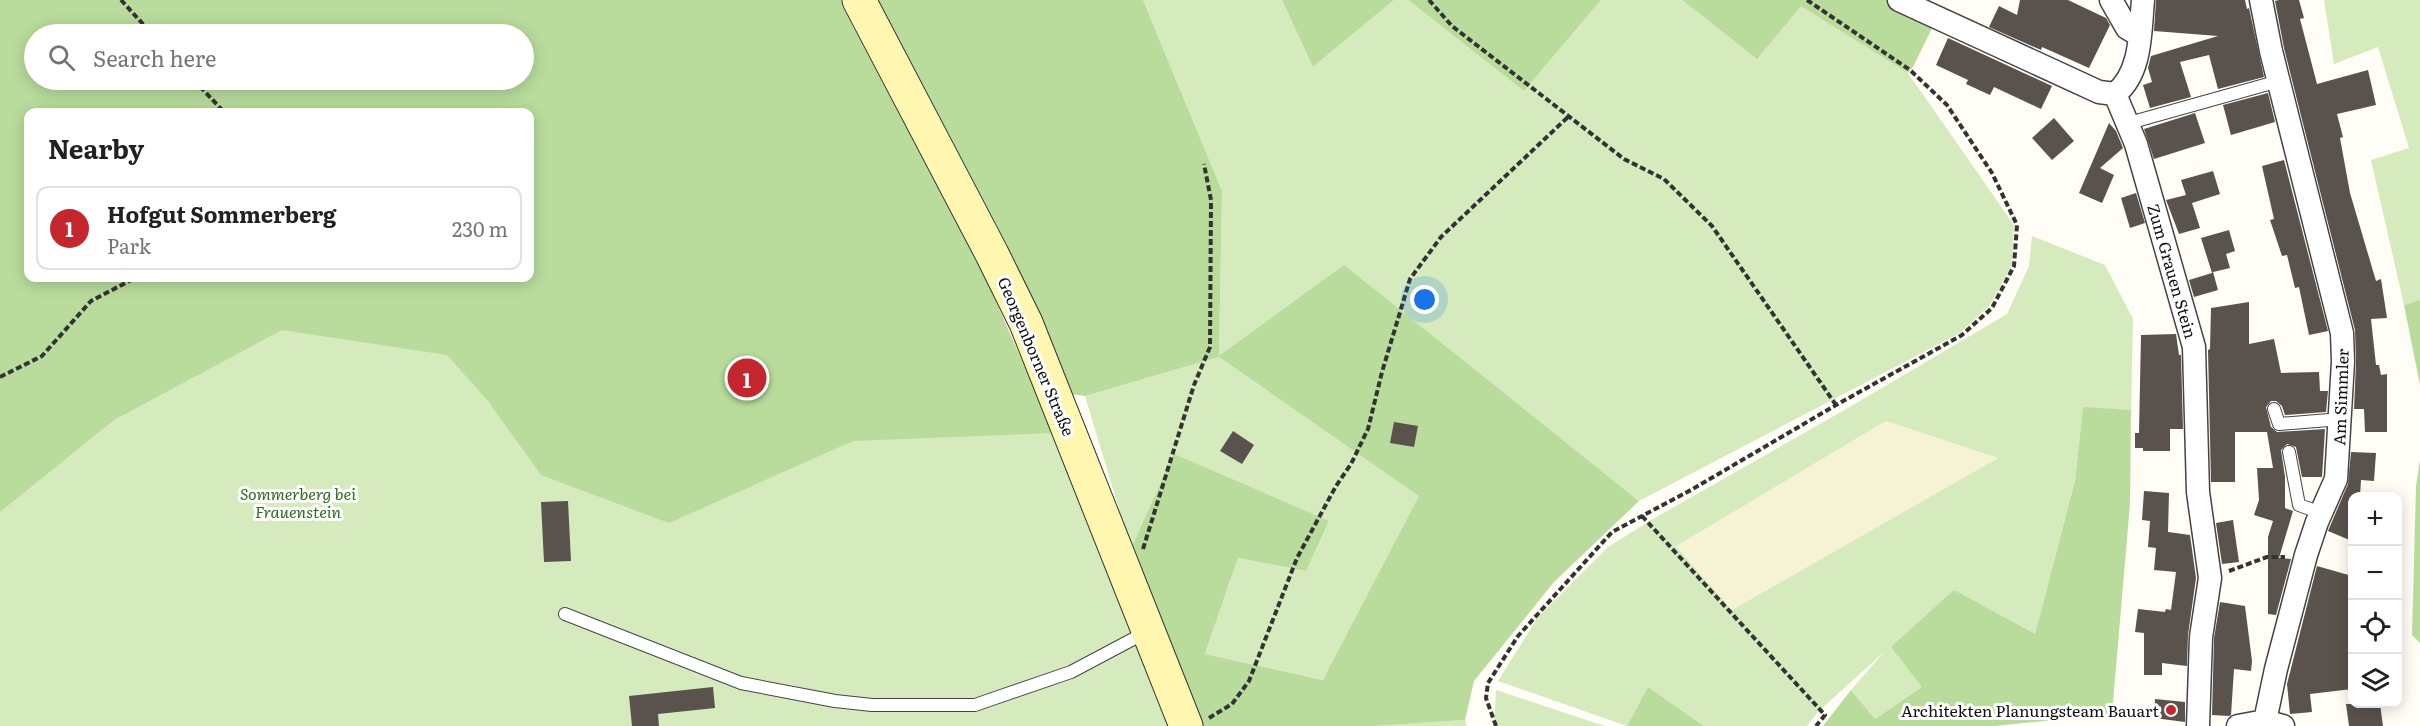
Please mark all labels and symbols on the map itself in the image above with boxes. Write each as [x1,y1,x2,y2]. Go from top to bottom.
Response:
street label: Zum Grauen Stein [2142,201,2204,342]
street label: Georgenborner Straße [993,273,1081,439]
your location [1410,285,1439,314]
street label: Am Simmler [2326,348,2354,446]
pin: 1 [728,356,766,400]
park label: Sommerberg bei Frauenstein [240,481,356,523]
place label: Architekten Planungsteam Bauart [1901,698,2160,722]
marker: Architekten Planungsteam Bauart [2164,703,2178,717]

